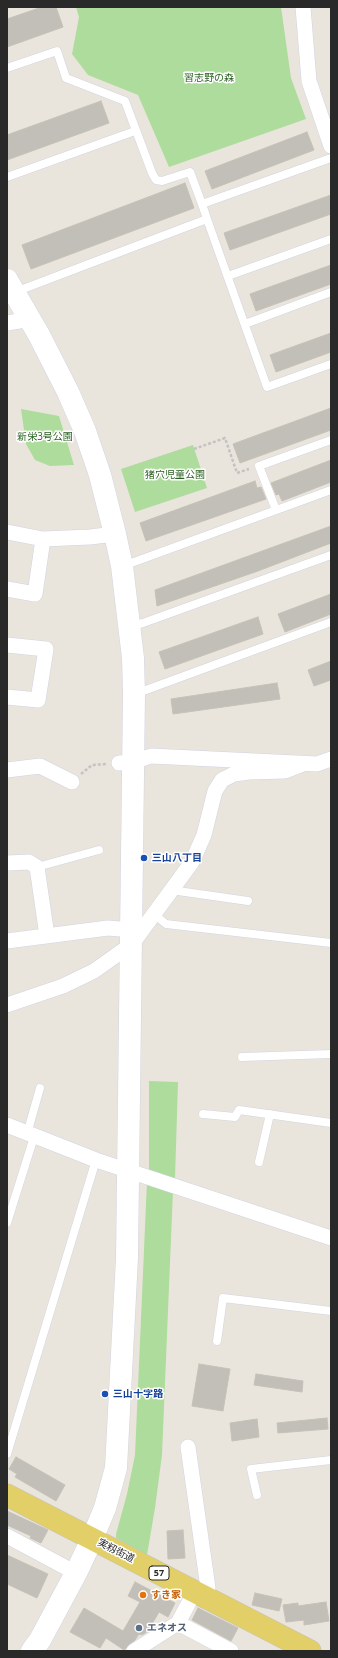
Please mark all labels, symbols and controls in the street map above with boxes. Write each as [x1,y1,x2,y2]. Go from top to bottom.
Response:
park label: 習志野の森 [184,72,234,84]
park label: 新栄3号公園 [17,431,73,443]
park label: 猪穴児童公園 [145,469,205,481]
place label: 三山八丁目 [152,852,202,864]
marker: 三山八丁目 [139,853,149,863]
place label: 三山十字路 [113,1388,163,1400]
marker: 三山十字路 [100,1389,110,1399]
street label: 実籾街道 [95,1537,137,1565]
road number: 57 [149,1566,169,1580]
place label: すき家 [151,1589,181,1601]
marker: すき家 [138,1590,148,1600]
place label: エネオス [147,1622,187,1634]
marker: エネオス [134,1623,144,1633]

